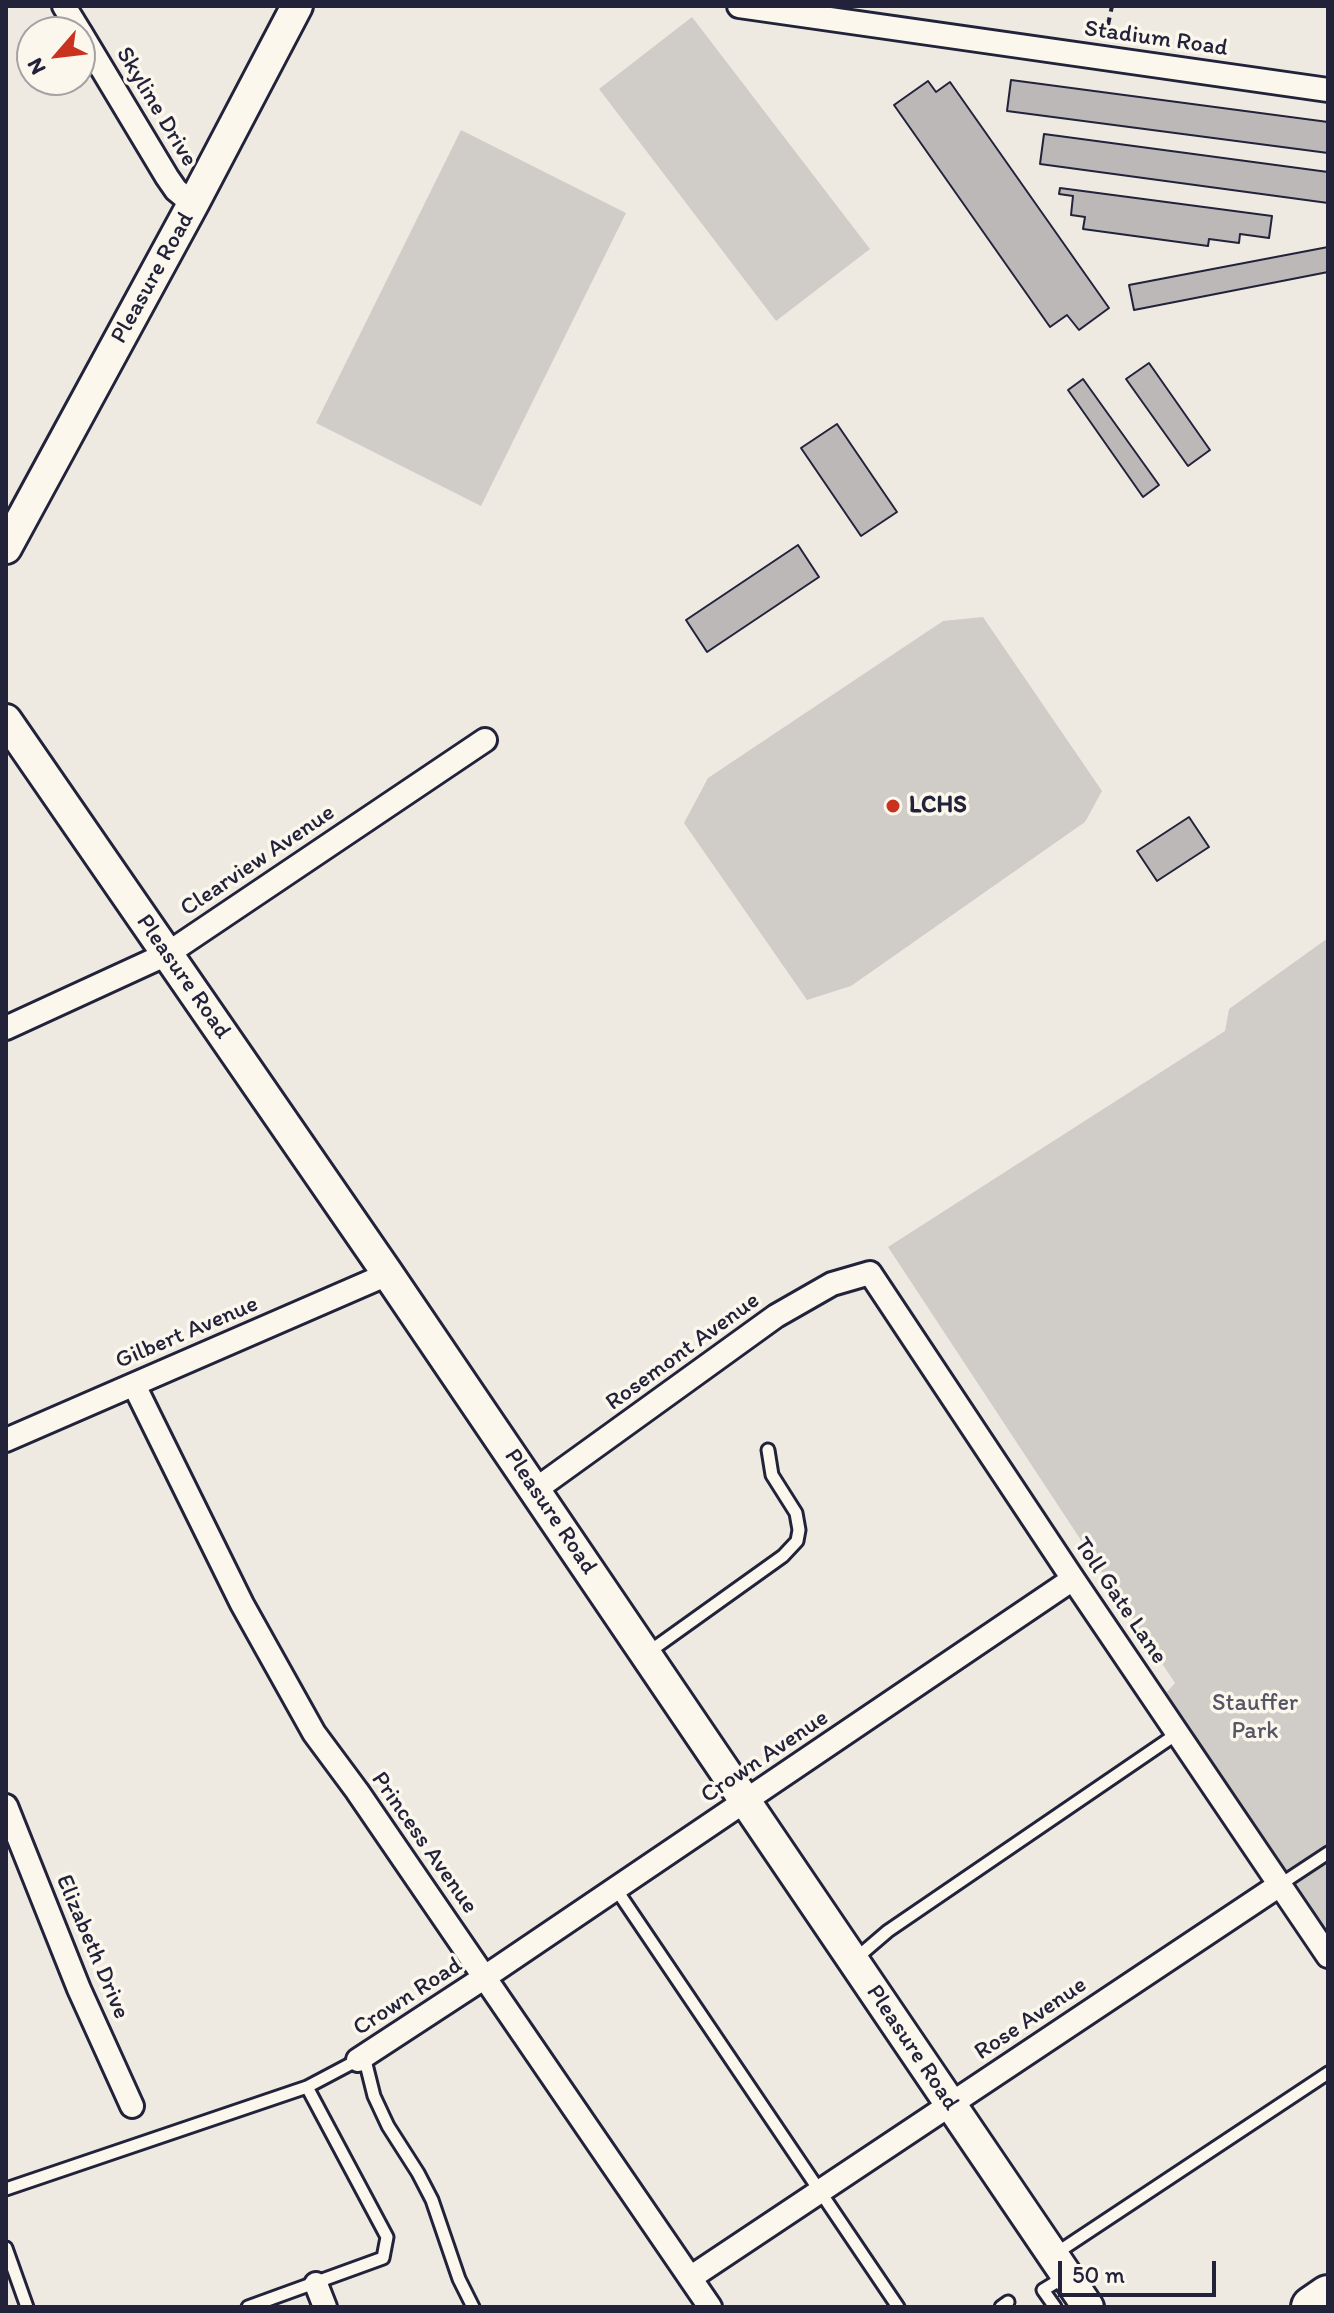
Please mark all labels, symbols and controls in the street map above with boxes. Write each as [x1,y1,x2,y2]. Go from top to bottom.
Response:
street label: Stadium Road [1082,15,1230,63]
north arrow [16,16,96,96]
street label: Skyline Drive [109,42,203,172]
text: N [21,54,52,79]
street label: Pleasure Road [105,207,201,349]
place label: LCHS [909,792,967,820]
marker: LCHS [884,797,902,815]
street label: Clearview Avenue [175,799,341,923]
street label: Pleasure Road [129,909,237,1045]
street label: Rosemont Avenue [600,1286,766,1418]
street label: Gilbert Avenue [111,1290,263,1376]
street label: Pleasure Road [497,1443,603,1581]
street label: Toll Gate Lane [1067,1532,1173,1670]
park label: Stauffer Park [1212,1690,1298,1746]
street label: Crown Avenue [696,1704,834,1810]
street label: Princess Avenue [364,1766,484,1920]
street label: Elizabeth Drive [49,1871,135,2023]
street label: Crown Road [348,1951,468,2043]
street label: Rose Avenue [969,1971,1093,2067]
street label: Pleasure Road [859,1979,965,2117]
scale bar [1062,2245,1220,2295]
text: 50 m [1072,2260,1125,2289]

